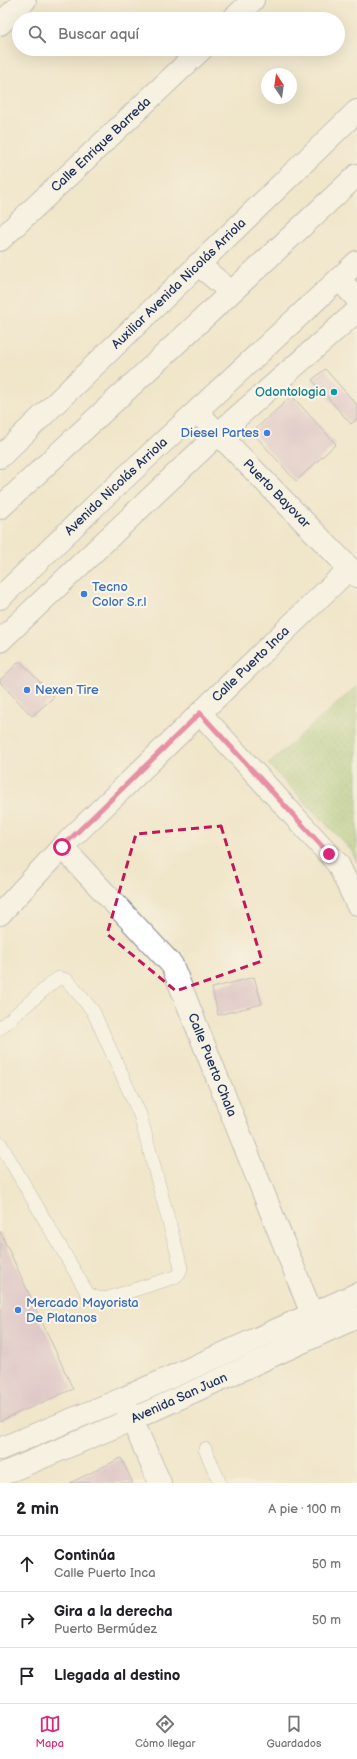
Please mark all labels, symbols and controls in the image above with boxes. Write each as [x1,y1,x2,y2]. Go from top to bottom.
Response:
search box [12,12,345,56]
icon: search [26,23,48,45]
text: Buscar aquí [58,25,139,44]
north arrow [261,68,297,104]
street label: Calle Enrique Barreda [48,94,154,195]
street label: Auxiliar Avenida Nicolás Arriola [108,215,249,352]
place label: Odontologia [255,384,326,400]
marker: Odontologia [329,387,339,397]
place label: Diesel Partes [181,425,260,441]
marker: Diesel Partes [262,428,272,438]
street label: Avenida Nicolás Arriola [61,434,171,539]
street label: Puerto Bayovar [240,456,314,532]
place label: Tecno Color S.r.l [92,579,146,610]
marker: Tecno Color S.r.l [79,589,89,599]
street label: Calle Puerto Inca [209,623,293,705]
place label: Nexen Tire [35,682,99,698]
marker: Nexen Tire [22,685,32,695]
route start [53,838,71,856]
route end [320,845,338,863]
street label: Calle Puerto Chala [184,1011,240,1119]
place label: Mercado Mayorista De Platanos [26,1295,139,1326]
marker: Mercado Mayorista De Platanos [13,1305,23,1315]
street label: Avenida San Juan [129,1369,230,1427]
text: 2 min [16,1499,59,1519]
text: A pie · 100 m [268,1501,341,1517]
text: Continúa [54,1546,115,1565]
icon: ahead [16,1553,38,1575]
text: 50 m [312,1556,341,1572]
text: Calle Puerto Inca [54,1565,156,1581]
text: Gira a la derecha [54,1602,173,1621]
icon: right [16,1609,38,1631]
text: 50 m [312,1612,341,1628]
text: Puerto Bermúdez [54,1621,157,1637]
icon: arrive [16,1665,38,1687]
text: Llegada al destino [54,1666,180,1685]
tab: Mapa [36,1713,64,1750]
tab: Cómo llegar [135,1713,195,1750]
tab: Guardados [267,1713,321,1750]

